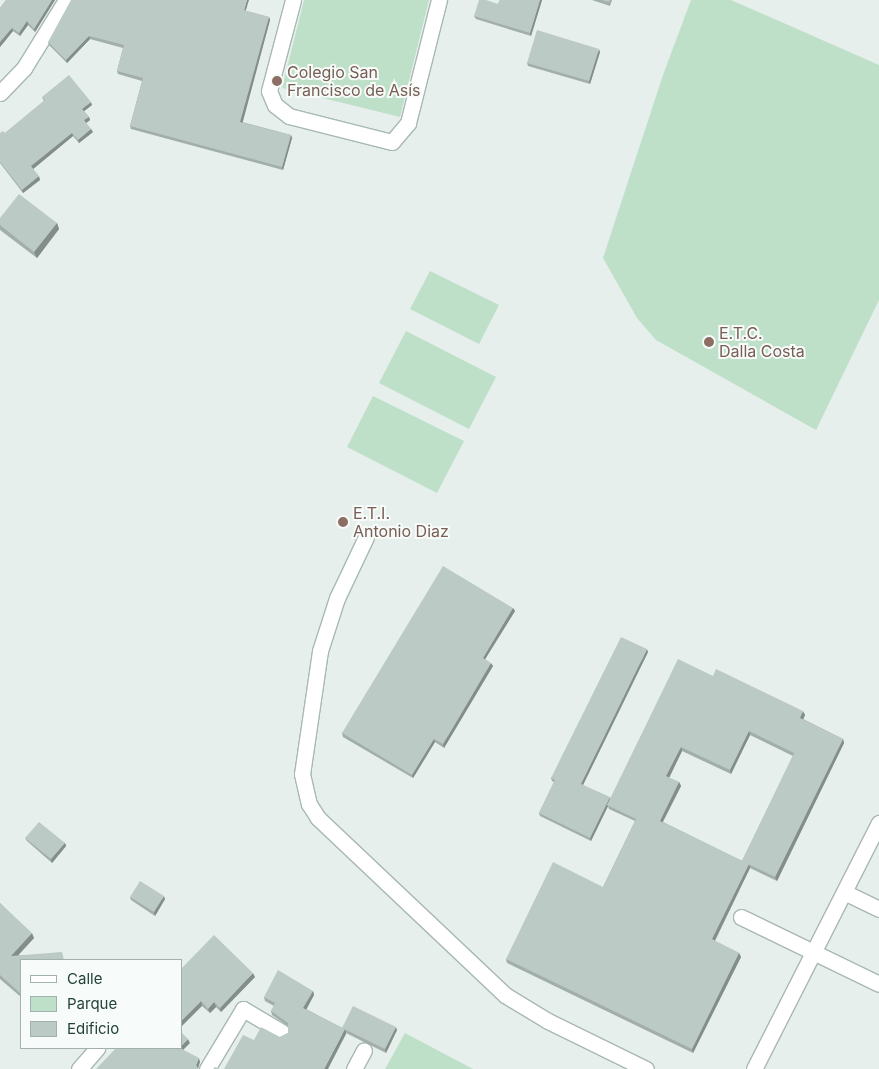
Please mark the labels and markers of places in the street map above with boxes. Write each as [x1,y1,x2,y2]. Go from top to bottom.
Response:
place label: Colegio San Francisco de Asís [287,62,421,100]
marker: Colegio San Francisco de Asís [271,75,283,87]
place label: E.T.C. Dalla Costa [719,323,805,361]
marker: E.T.C. Dalla Costa [703,336,715,348]
place label: E.T.I. Antonio Diaz [353,503,449,541]
marker: E.T.I. Antonio Diaz [337,516,349,528]

